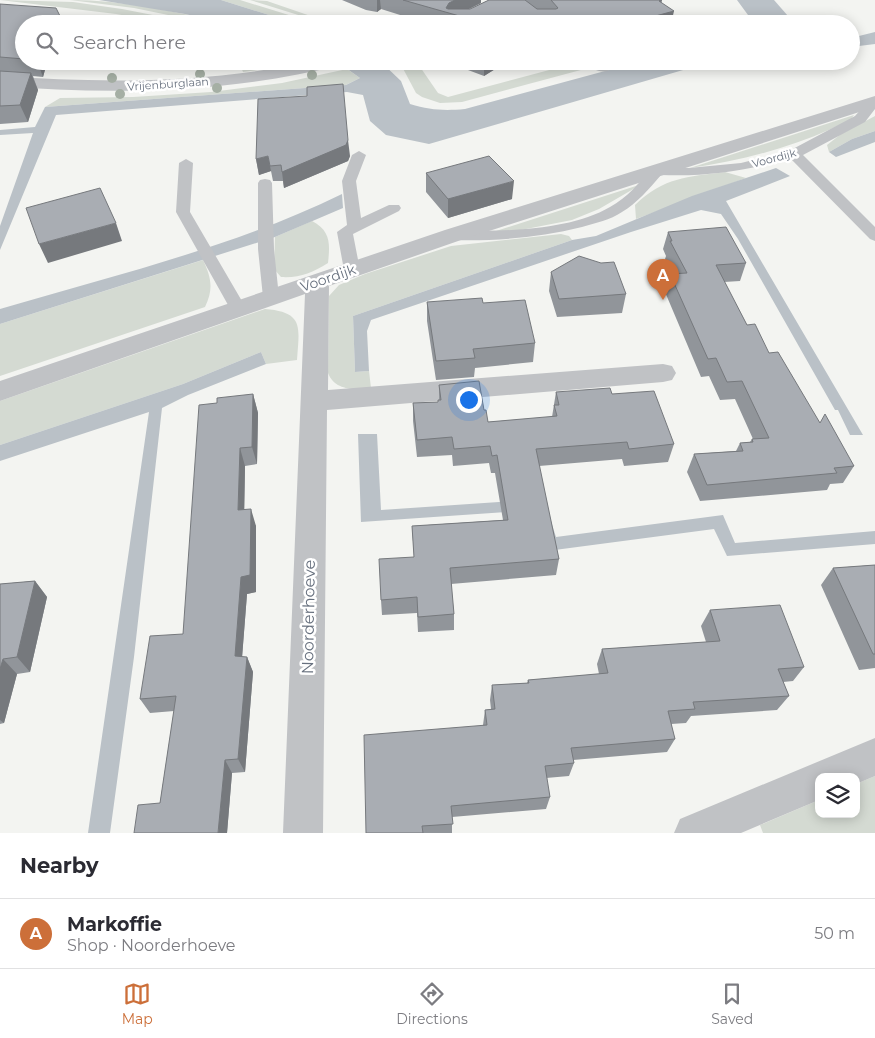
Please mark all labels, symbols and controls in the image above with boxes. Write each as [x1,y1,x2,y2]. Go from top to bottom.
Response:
search box [15,15,860,70]
icon: search [33,29,61,57]
text: Search here [73,31,186,54]
street label: Vrijenburglaan [127,74,209,94]
street label: Voordijk [750,145,798,171]
pin: A [647,259,679,300]
street label: Voordijk [298,260,359,296]
your location [456,387,482,413]
street label: Noorderhoeve [298,560,319,674]
map controls [815,773,860,818]
button: layers [815,773,860,818]
text: Nearby [20,853,99,878]
text: Markoffie [67,913,162,936]
text: A [30,924,42,943]
text: 50 m [814,924,855,943]
text: Shop · Noorderhoeve [67,936,236,955]
tab: Map [122,980,153,1028]
tab: Directions [396,980,468,1028]
tab: Saved [711,980,753,1028]

